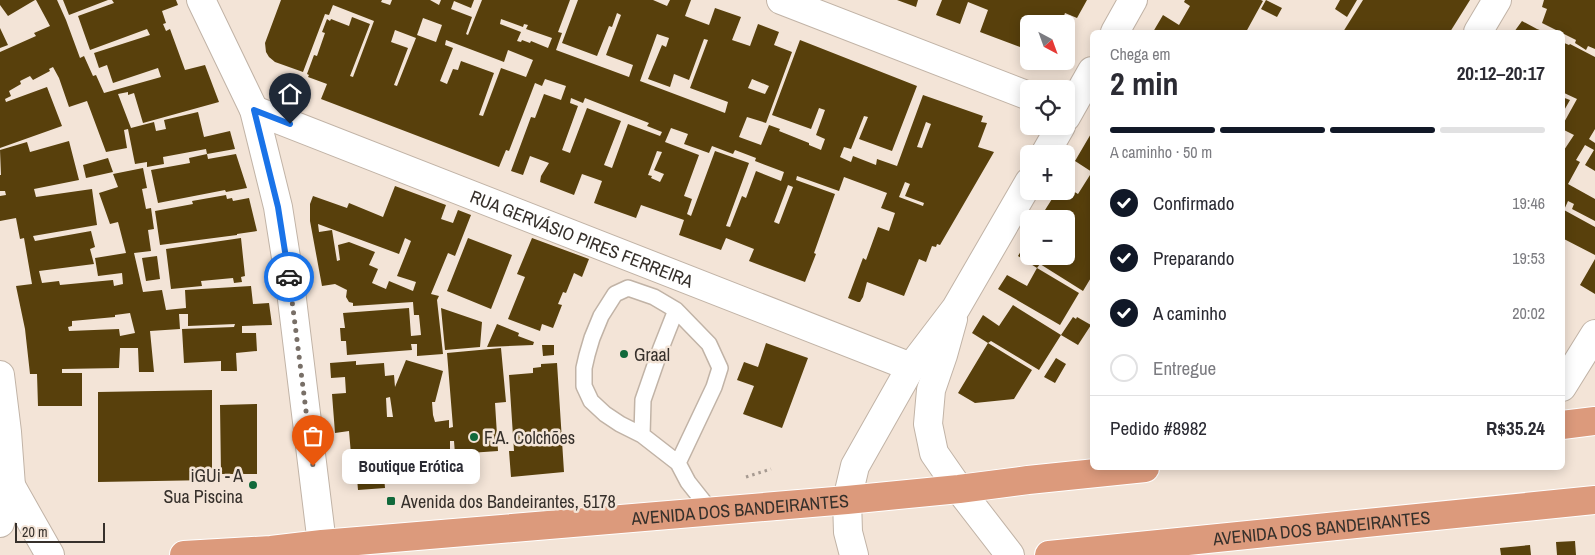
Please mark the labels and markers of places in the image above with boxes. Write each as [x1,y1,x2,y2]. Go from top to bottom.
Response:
pin [269,73,311,124]
place label: Graal [634,342,670,367]
marker: Graal [618,348,630,360]
pin [292,415,334,466]
place label: F.A. Colchões [484,425,575,450]
marker: F.A. Colchões [468,431,480,443]
callout: Boutique Erótica [343,448,480,484]
place label: iGUi - A Sua Piscina [163,463,243,509]
marker: iGUi - A Sua Piscina [247,479,259,491]
place label: Avenida dos Bandeirantes, 5178 [400,489,616,514]
marker: Avenida dos Bandeirantes, 5178 [385,495,397,507]

